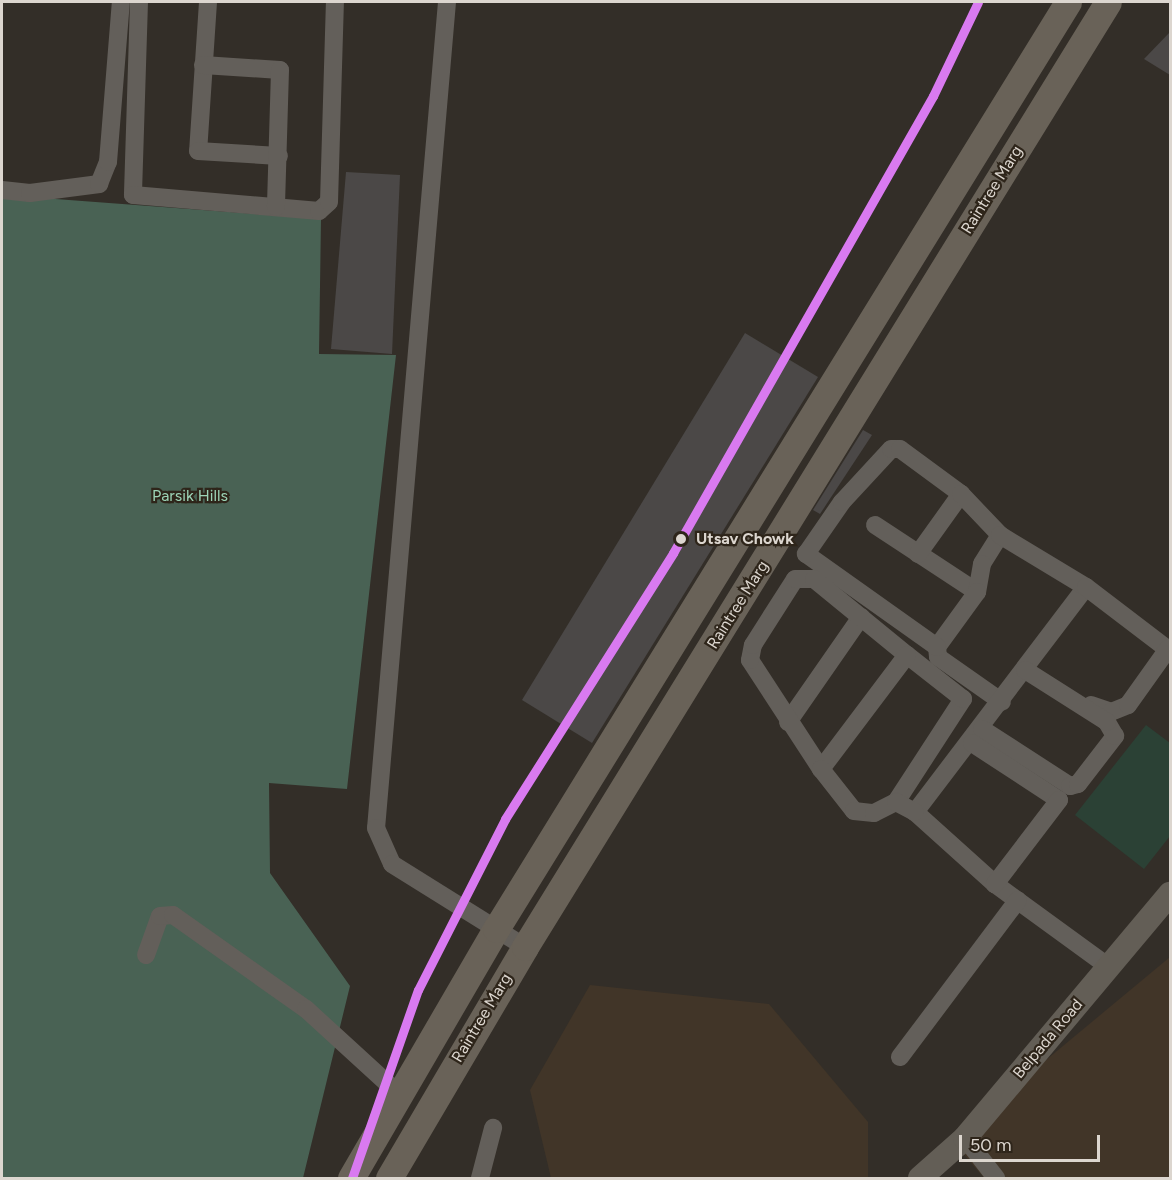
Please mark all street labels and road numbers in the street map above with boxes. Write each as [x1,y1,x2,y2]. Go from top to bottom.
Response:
street label: Raintree Marg [957,142,1027,238]
street label: Raintree Marg [703,557,773,653]
street label: Raintree Marg [448,970,516,1066]
street label: Belpada Road [1009,995,1087,1083]

